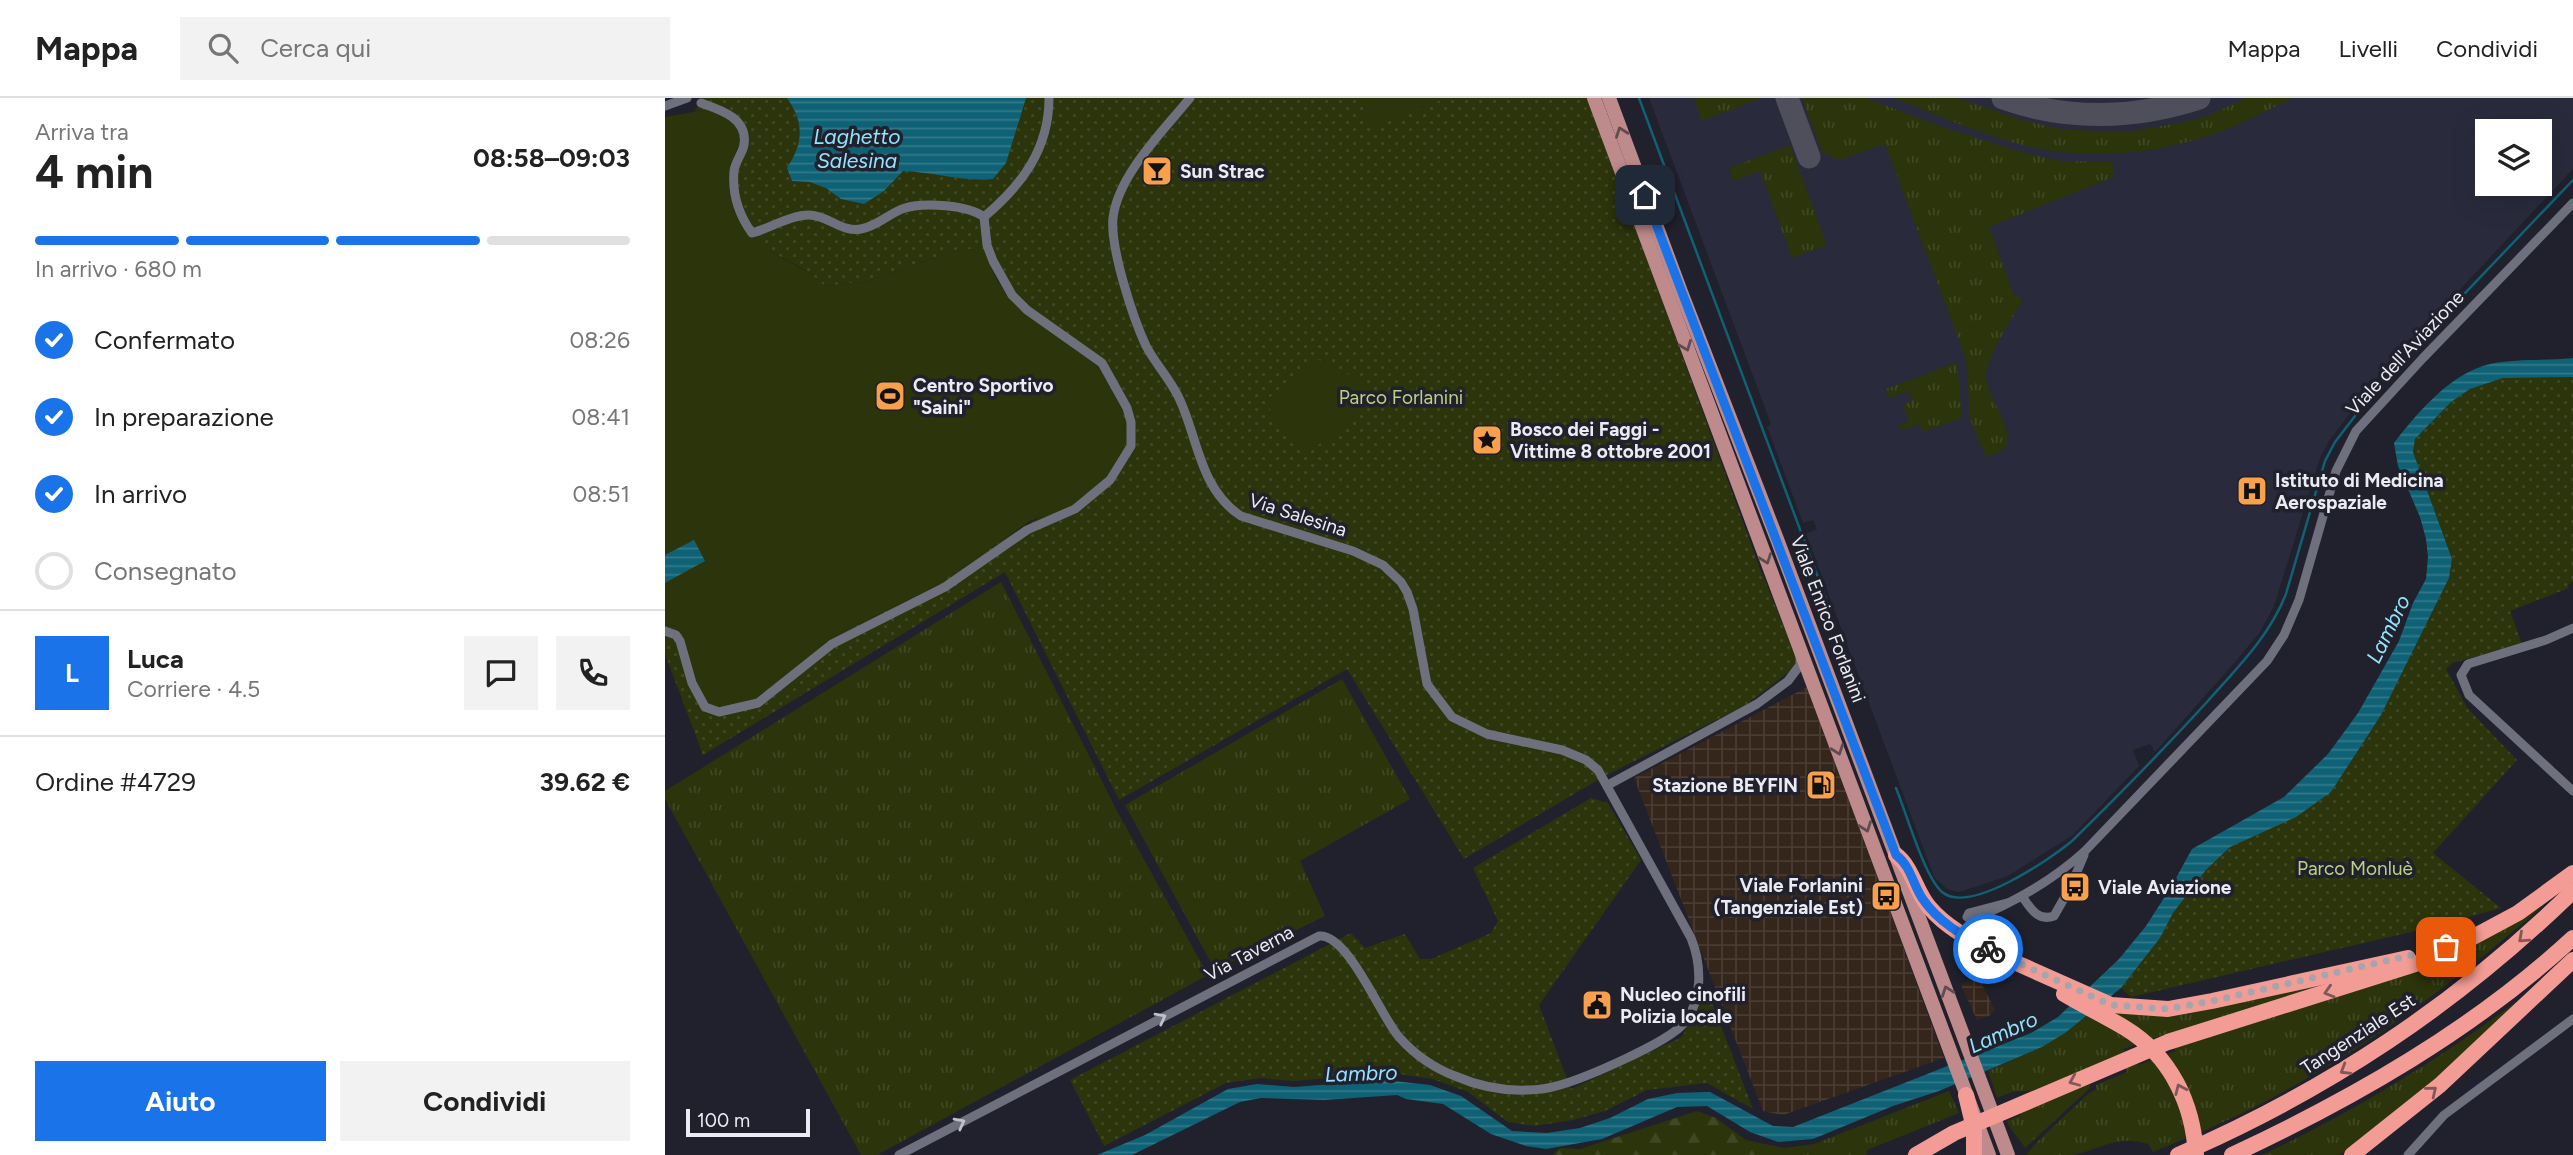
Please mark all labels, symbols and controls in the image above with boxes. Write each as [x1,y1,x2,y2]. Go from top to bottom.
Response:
search box [180,17,670,80]
text: Mappa [35,29,138,68]
icon: search [204,29,242,67]
text: Cerca qui [260,32,371,64]
text: Mappa [2227,34,2301,63]
text: Livelli [2339,34,2398,63]
text: Condividi [2436,34,2538,63]
text: Arriva tra [35,118,129,146]
map controls [2475,119,2552,196]
button: layers [2475,119,2552,196]
water label: Laghetto Salesina [813,124,901,173]
one-way arrow [1616,126,1630,138]
text: 08:58–09:03 [473,142,630,174]
text: 4 min [35,144,153,200]
bar icon: Sun Strac [1140,154,1174,188]
place label: Sun Strac [1180,160,1265,183]
pin [1615,165,1675,225]
icon: home [1626,176,1664,214]
text: In arrivo · 680 m [35,255,202,283]
street label: Viale dell'Aviazione [2341,286,2469,420]
icon: check [35,321,73,359]
text: Confermato [94,324,235,356]
text: 08:26 [569,326,630,354]
one-way arrow [1678,339,1692,351]
place label: Centro Sportivo "Saini" [913,374,1054,419]
sports icon: Centro Sportivo "Saini" [873,379,907,413]
park label: Parco Forlanini [1339,386,1463,409]
icon: check [35,398,73,436]
text: In preparazione [94,401,274,433]
text: 08:41 [572,403,630,431]
place label: Bosco dei Faggi - Vittime 8 ottobre 2001 [1510,418,1711,463]
place icon: Bosco dei Faggi - Vittime 8 ottobre 2001 [1470,423,1504,457]
place label: Istituto di Medicina Aerospaziale [2275,469,2444,514]
hospital icon: Istituto di Medicina Aerospaziale [2235,474,2269,508]
icon: check [35,475,73,513]
text: In arrivo [94,478,187,510]
text: 08:51 [573,480,630,508]
street label: Via Salesina [1246,488,1350,542]
street label: Viale Enrico Forlanini [1786,532,1870,706]
one-way arrow [1758,552,1772,564]
text: Consegnato [94,555,237,587]
water label: Lambro [2361,591,2415,667]
button: chat [464,636,538,710]
button: phone [556,636,630,710]
text: Luca [127,643,184,675]
text: L [65,657,79,689]
text: Corriere · 4.5 [127,675,260,703]
one-way arrow [1829,744,1843,756]
text: Ordine #4729 [35,766,196,798]
text: 39.62 € [540,766,630,798]
fuel station icon: Stazione BEYFIN [1804,768,1838,802]
place label: Stazione BEYFIN [1652,774,1798,797]
one-way arrow [1858,821,1872,833]
park label: Parco Monluè [2297,857,2413,880]
bus stop icon: Viale Aviazione [2058,870,2092,904]
place label: Viale Forlanini (Tangenziale Est) [1713,874,1863,919]
place label: Viale Aviazione [2098,876,2232,899]
bus stop icon: Viale Forlanini (Tangenziale Est) [1869,879,1903,913]
courier [1953,914,2023,984]
pin [2416,917,2476,977]
street label: Via Taverna [1201,920,1297,986]
icon: bag [2427,928,2465,966]
icon: bike [1969,930,2007,968]
one-way arrow [2518,930,2531,942]
place label: Nucleo cinofili Polizia locale [1620,983,1746,1028]
one-way arrow [2323,984,2335,998]
one-way arrow [1941,986,1955,998]
public building icon: Nucleo cinofili Polizia locale [1580,988,1614,1022]
street label: Tangenziale Est [2297,988,2419,1080]
water label: Lambro [1965,1006,2041,1058]
one-way arrow [1154,1013,1167,1026]
water label: Lambro [1324,1059,1398,1087]
button: Aiuto [35,1061,326,1141]
button: Condividi [340,1061,630,1141]
one-way arrow [2339,1062,2352,1075]
one-way arrow [2069,1073,2081,1087]
one-way arrow [2174,1084,2188,1096]
one-way arrow [2425,1087,2437,1100]
scale bar [686,1106,810,1138]
text: 100 m [697,1109,750,1132]
one-way arrow [953,1118,965,1132]

